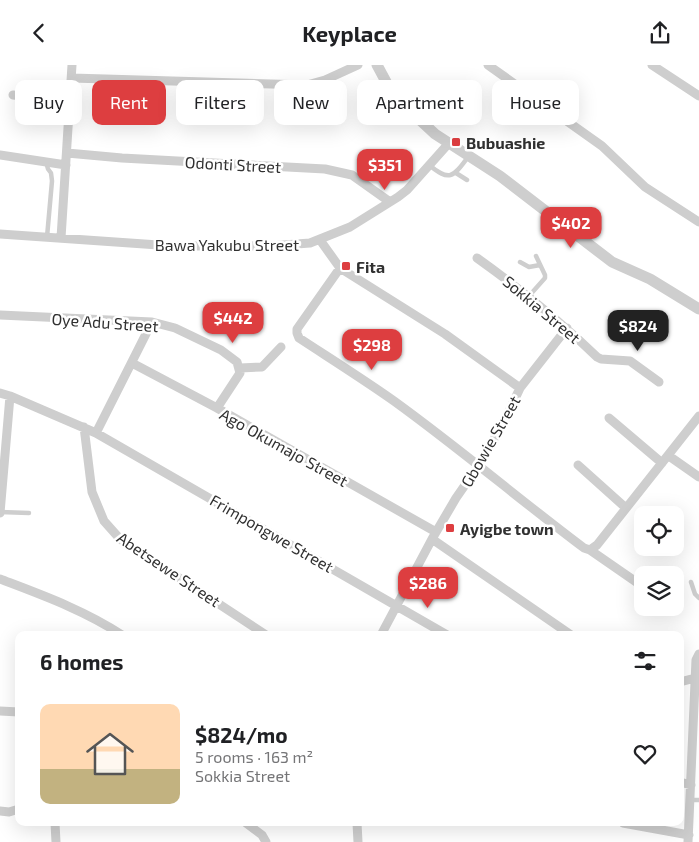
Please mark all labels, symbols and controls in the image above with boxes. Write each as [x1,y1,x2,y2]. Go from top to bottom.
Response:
icon: back [25,19,53,47]
icon: share [646,19,674,47]
text: Keyplace [302,20,397,46]
chip: Buy [15,80,82,125]
chip: Rent [92,80,166,125]
chip: Filters [176,80,264,125]
chip: New [274,80,347,125]
chip: Apartment [357,80,482,125]
chip: House [492,80,579,125]
place label: Bubuashie [466,133,545,152]
marker: Bubuashie [450,136,462,148]
pin: $351 [355,149,415,191]
street label: Odonti Street [184,152,282,176]
text: $351 [368,155,402,174]
pin: $402 [541,207,601,249]
text: $402 [552,213,590,232]
street label: Bawa Yakubu Street [155,235,299,254]
place label: Fita [356,257,385,276]
marker: Fita [340,260,352,272]
street label: Sokkia Street [499,271,585,347]
pin: $442 [203,301,263,344]
text: $442 [214,308,252,327]
street label: Oye Adu Street [51,309,159,335]
pin: $824 [608,309,668,352]
text: $824 [619,316,657,335]
pin: $298 [342,329,402,371]
text: $298 [353,335,391,354]
street label: Gbowie Street [456,392,524,490]
street label: Ago Okumajo Street [216,404,351,491]
street label: Frimpongwe Street [207,490,337,576]
map controls [634,506,684,616]
button: locate [634,506,684,556]
place label: Ayigbe town [460,519,554,539]
marker: Ayigbe town [444,522,456,534]
street label: Abetsewe Street [114,528,224,610]
button: layers [634,566,684,616]
pin: $286 [398,567,458,609]
text: $286 [409,573,447,592]
icon: filters [631,647,659,675]
text: 6 homes [40,649,123,674]
text: $824/mo [195,722,288,747]
icon: home [80,724,140,784]
icon: heart [631,740,659,768]
text: 5 rooms · 163 m² [195,747,313,766]
text: Sokkia Street [195,766,290,785]

